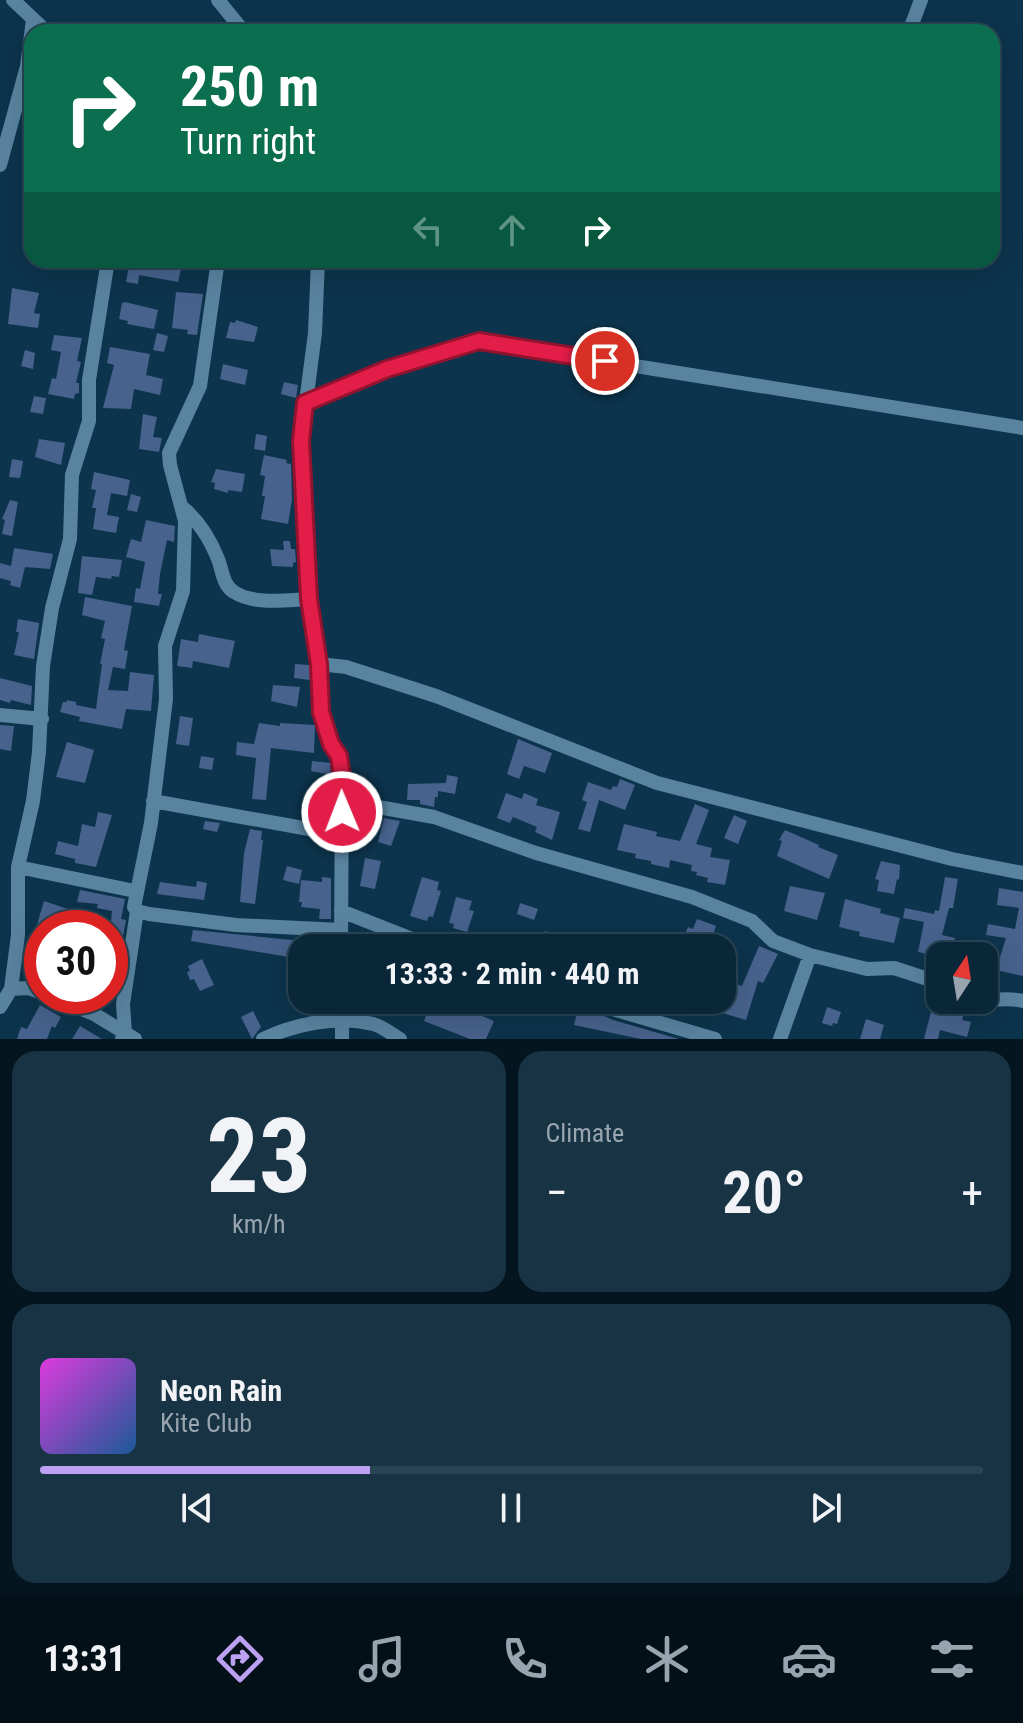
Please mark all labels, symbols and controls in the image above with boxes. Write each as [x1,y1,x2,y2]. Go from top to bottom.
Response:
text: 250 m [180,54,319,120]
icon: right [48,56,152,160]
text: Turn right [180,121,316,163]
icon: left [406,208,450,252]
icon: ahead [490,208,534,252]
icon: right [574,208,618,252]
pin [571,327,639,395]
icon: arrive [583,339,627,383]
position arrow [300,770,384,854]
speed limit sign: 30 [24,910,128,1014]
north arrow [926,942,998,1014]
map controls [926,942,998,1014]
text: 13:33 · 2 min · 440 m [385,956,639,991]
text: 23 [206,1096,311,1217]
text: Climate [546,1118,624,1148]
text: 20° [722,1157,806,1228]
text: − [546,1167,568,1219]
text: + [961,1167,983,1219]
text: km/h [232,1209,286,1239]
text: Neon Rain [160,1373,282,1408]
text: Kite Club [160,1408,252,1438]
icon: previous [175,1486,219,1530]
icon: pause [489,1486,533,1530]
icon: next [804,1486,848,1530]
icon: directions [212,1631,268,1687]
icon: music [354,1631,410,1687]
icon: phone [497,1631,553,1687]
icon: climate [639,1631,695,1687]
icon: car [781,1631,837,1687]
icon: filters [924,1631,980,1687]
text: 13:31 [43,1638,126,1680]

